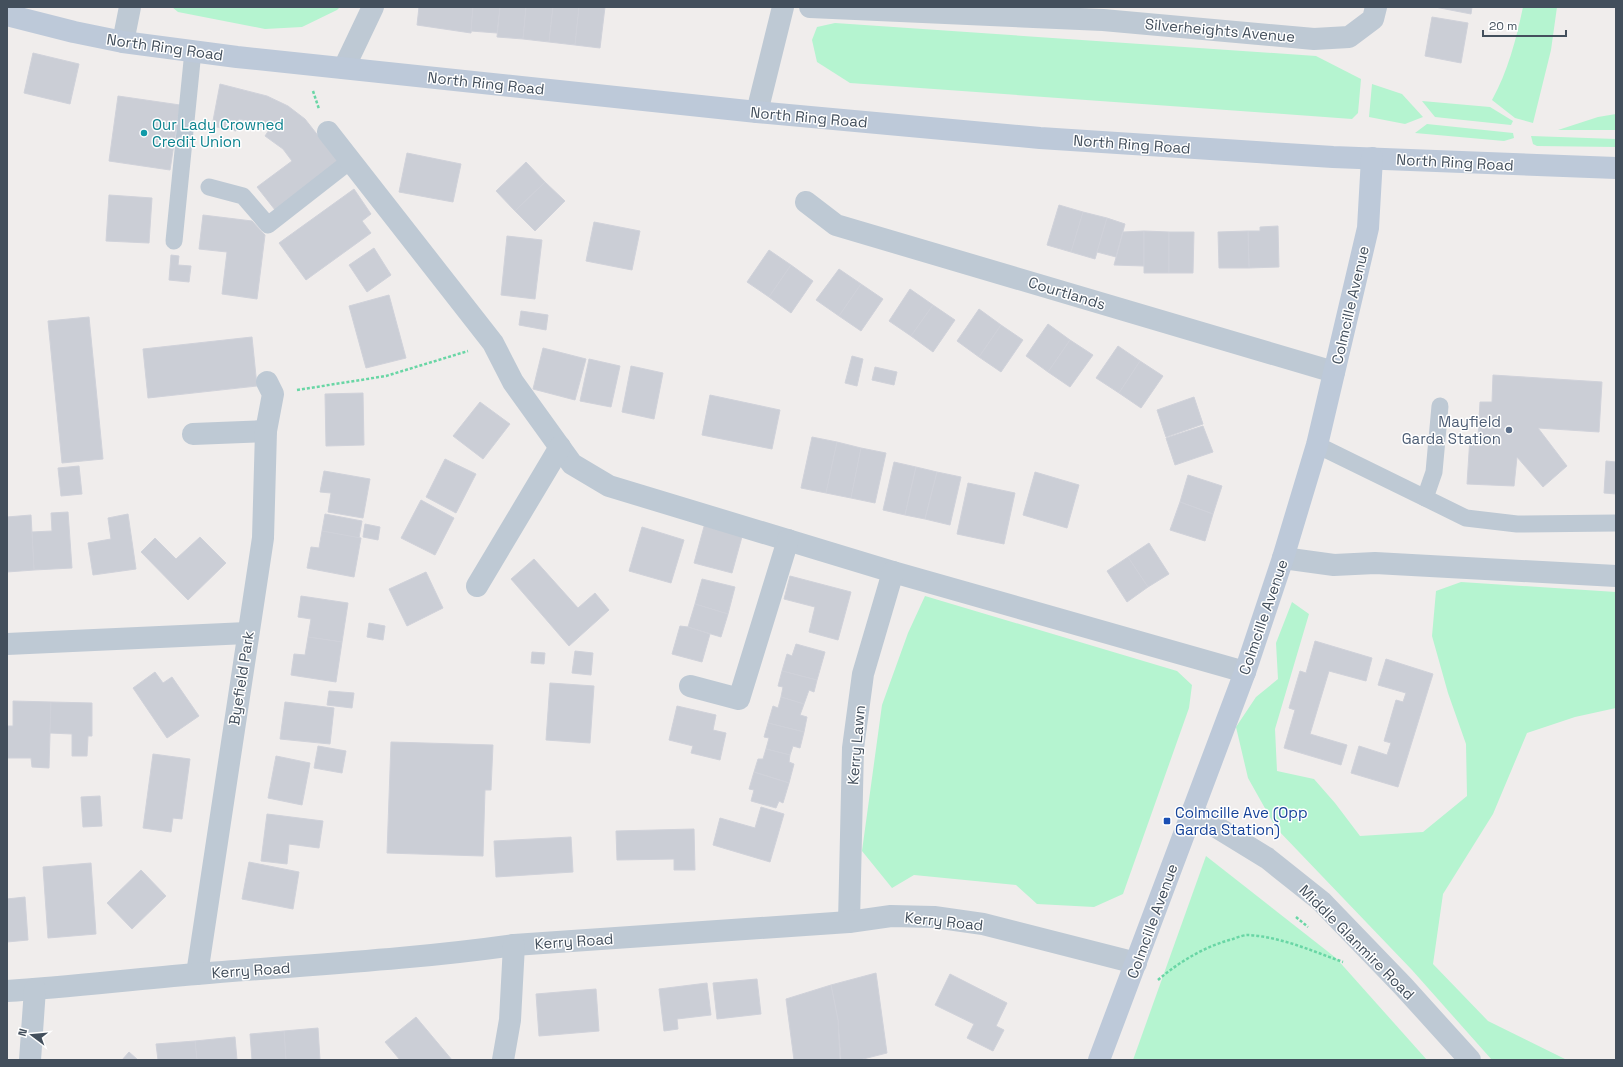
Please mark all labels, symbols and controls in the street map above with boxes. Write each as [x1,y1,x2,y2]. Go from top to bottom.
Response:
scale bar [1483,12,1566,38]
street label: Silverheights Avenue [1144,14,1296,46]
text: 20 m [1489,18,1517,34]
street label: North Ring Road [106,29,224,65]
street label: North Ring Road [427,67,545,99]
street label: North Ring Road [750,102,868,132]
place label: Our Lady Crowned Credit Union [152,115,284,151]
marker: Our Lady Crowned Credit Union [139,128,149,138]
street label: North Ring Road [1073,130,1191,158]
street label: North Ring Road [1396,149,1514,175]
street label: Colmcille Avenue [1327,244,1373,366]
street label: Courtlands [1026,272,1108,314]
place label: Mayfield Garda Station [1402,412,1501,448]
marker: Mayfield Garda Station [1504,425,1514,435]
street label: Colmcille Avenue [1234,557,1292,677]
street label: Byefield Park [224,630,258,726]
street label: Kerry Lawn [843,704,869,786]
place label: Colmcille Ave (Opp Garda Station) [1175,803,1308,840]
marker: Colmcille Ave (Opp Garda Station) [1162,816,1172,826]
street label: Colmcille Avenue [1122,861,1182,981]
street label: Middle Glanmire Road [1295,880,1419,1004]
street label: Kerry Road [904,907,984,935]
street label: Kerry Road [534,929,614,953]
street label: Kerry Road [211,958,291,982]
north arrow [12,1015,52,1055]
text: N [15,1027,30,1038]

